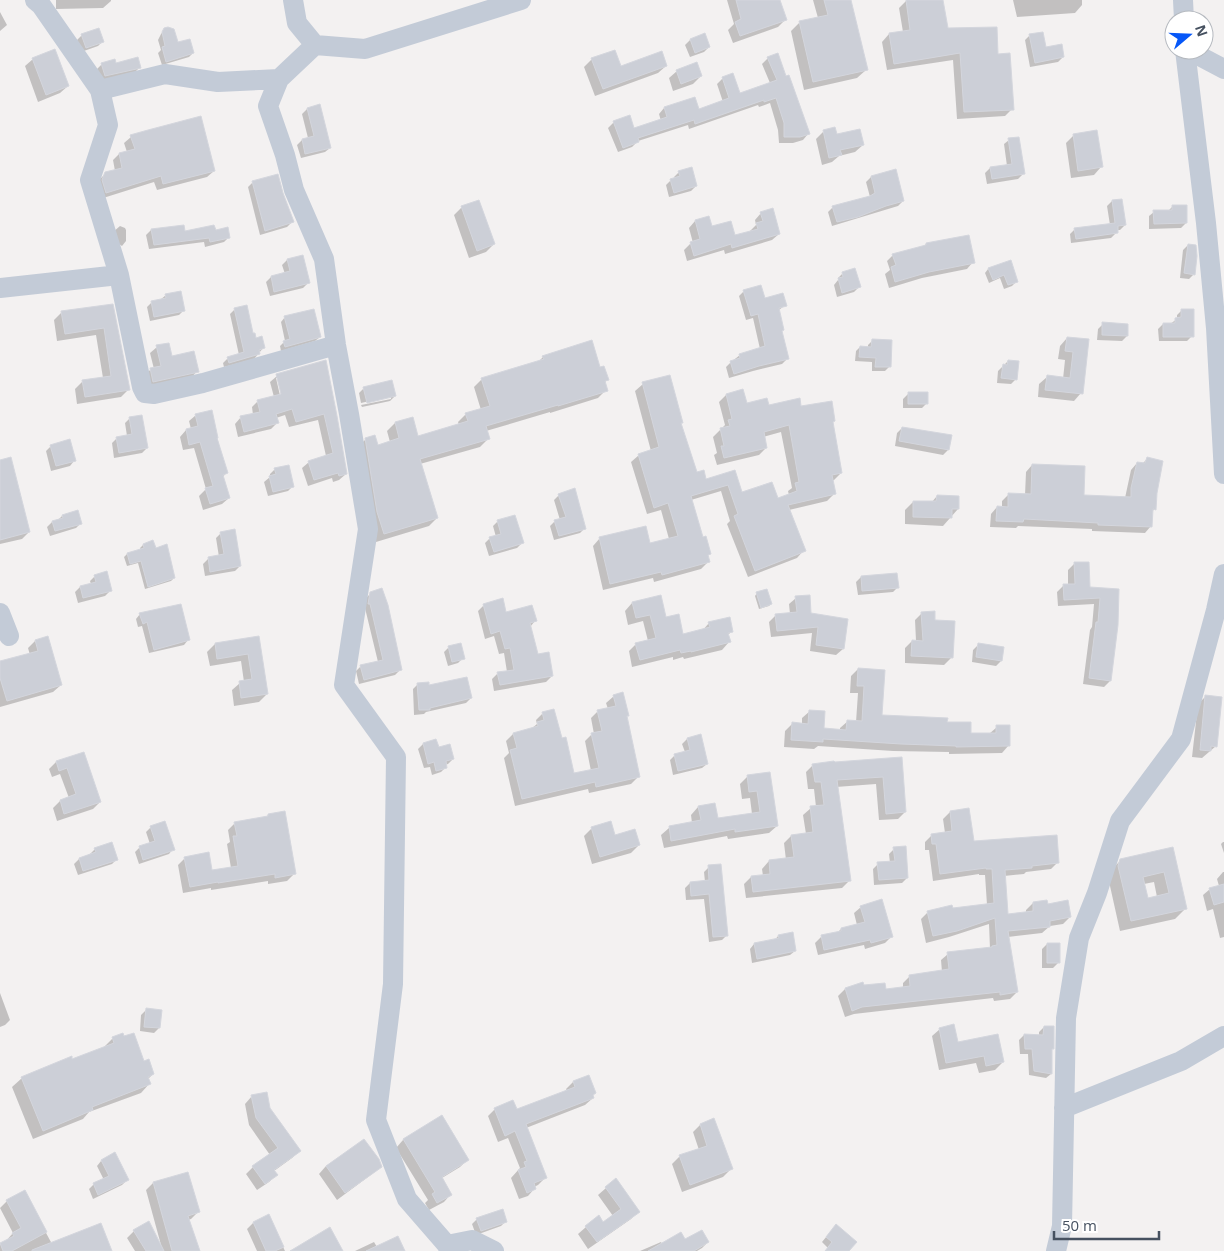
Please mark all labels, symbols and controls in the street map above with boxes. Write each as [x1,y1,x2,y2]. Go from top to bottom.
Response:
north arrow [1164,10,1214,60]
text: N [1191,22,1213,39]
scale bar [1054,1208,1159,1240]
text: 50 m [1062,1215,1097,1235]

